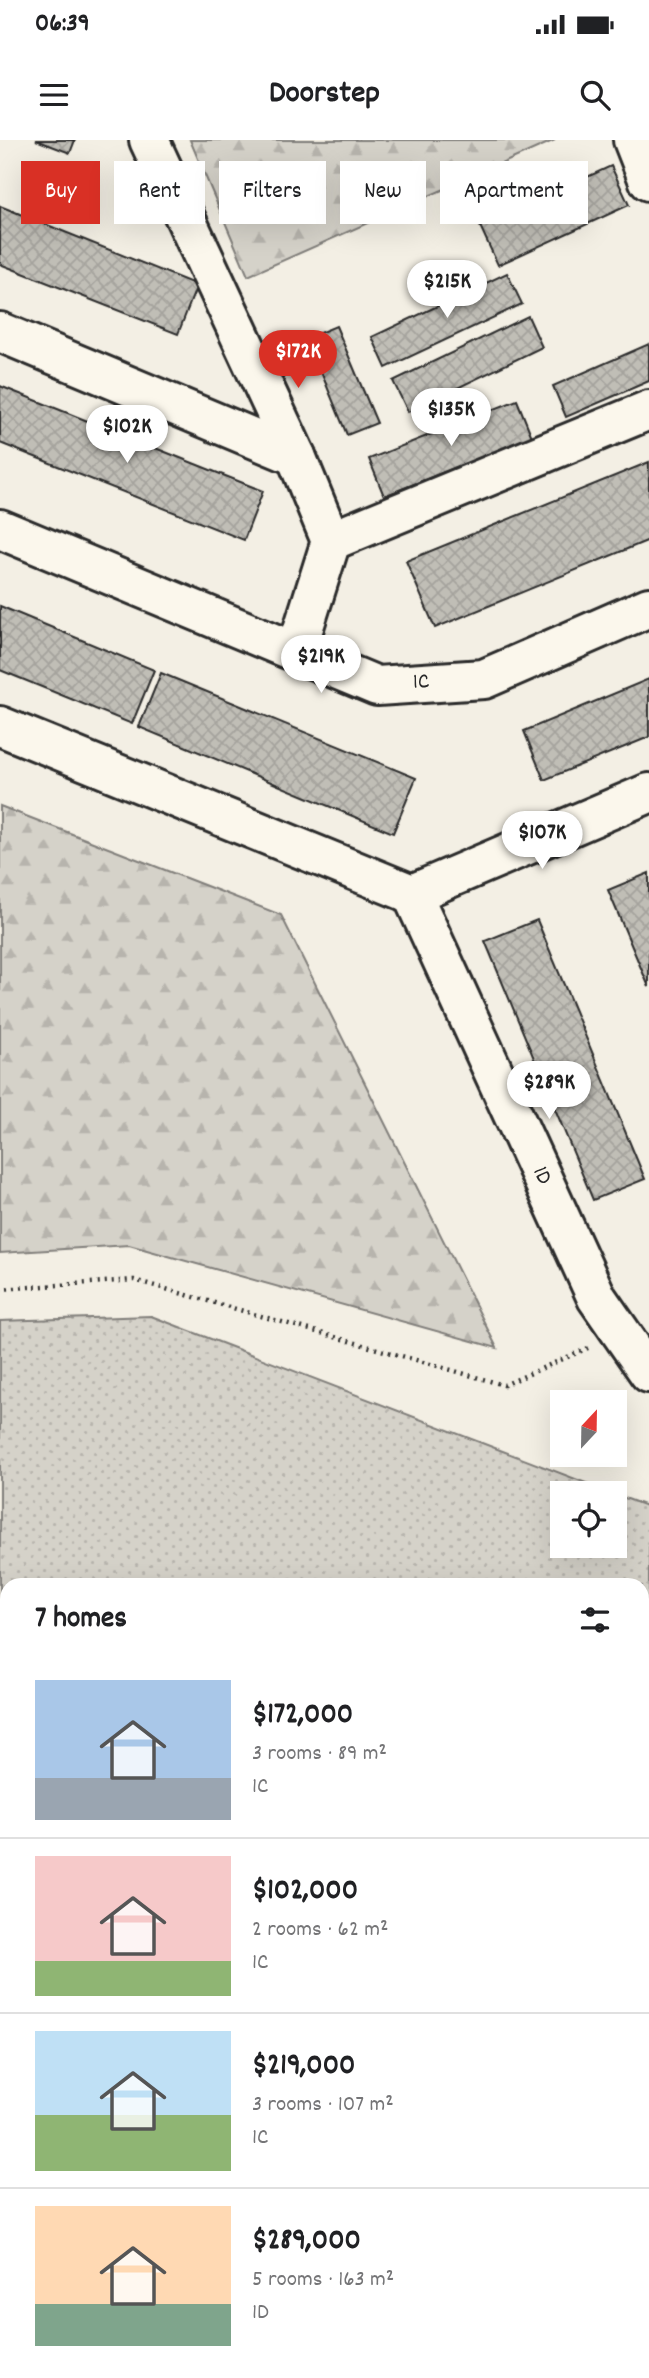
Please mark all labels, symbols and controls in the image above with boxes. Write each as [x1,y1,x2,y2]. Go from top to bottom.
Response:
text: 06:39 [35,6,90,43]
text: Doorstep [269,72,380,118]
icon: menu [35,76,73,114]
icon: search [576,76,614,114]
chip: Buy [21,161,100,224]
chip: Rent [114,161,205,224]
chip: Filters [219,161,326,224]
chip: New [340,161,426,224]
chip: Apartment [440,161,588,224]
pin: $215K [398,260,496,320]
text: $215K [423,266,471,299]
pin: $172K [249,330,347,390]
text: $172K [275,336,321,369]
pin: $135K [402,388,500,448]
text: $135K [427,394,475,427]
pin: $102K [78,406,176,465]
text: $102K [102,411,152,444]
pin: $219K [272,636,370,695]
text: $219K [297,641,345,674]
street label: 1C [412,666,430,700]
pin: $107K [493,812,591,871]
text: $107K [518,817,566,850]
pin: $289K [500,1062,598,1121]
text: $289K [523,1067,575,1100]
street label: 1D [522,1161,560,1191]
north arrow [550,1390,626,1466]
map controls [550,1390,627,1558]
button: locate [550,1481,627,1558]
text: 7 homes [35,1599,127,1642]
icon: filters [576,1601,614,1639]
text: $172,000 [252,1695,353,1738]
icon: home [91,1708,175,1792]
text: 3 rooms · 89 m² [252,1738,387,1771]
text: 1C [252,1771,268,1804]
text: $102,000 [252,1871,358,1914]
icon: home [91,1884,175,1968]
text: 2 rooms · 62 m² [252,1914,388,1947]
text: 1C [252,1947,268,1980]
text: $219,000 [252,2046,355,2089]
icon: home [91,2059,175,2143]
text: 3 rooms · 107 m² [252,2089,394,2122]
text: 1C [252,2122,268,2155]
text: $289,000 [252,2221,361,2264]
icon: home [91,2234,175,2318]
text: 5 rooms · 163 m² [252,2264,394,2297]
text: 1D [252,2297,269,2330]

